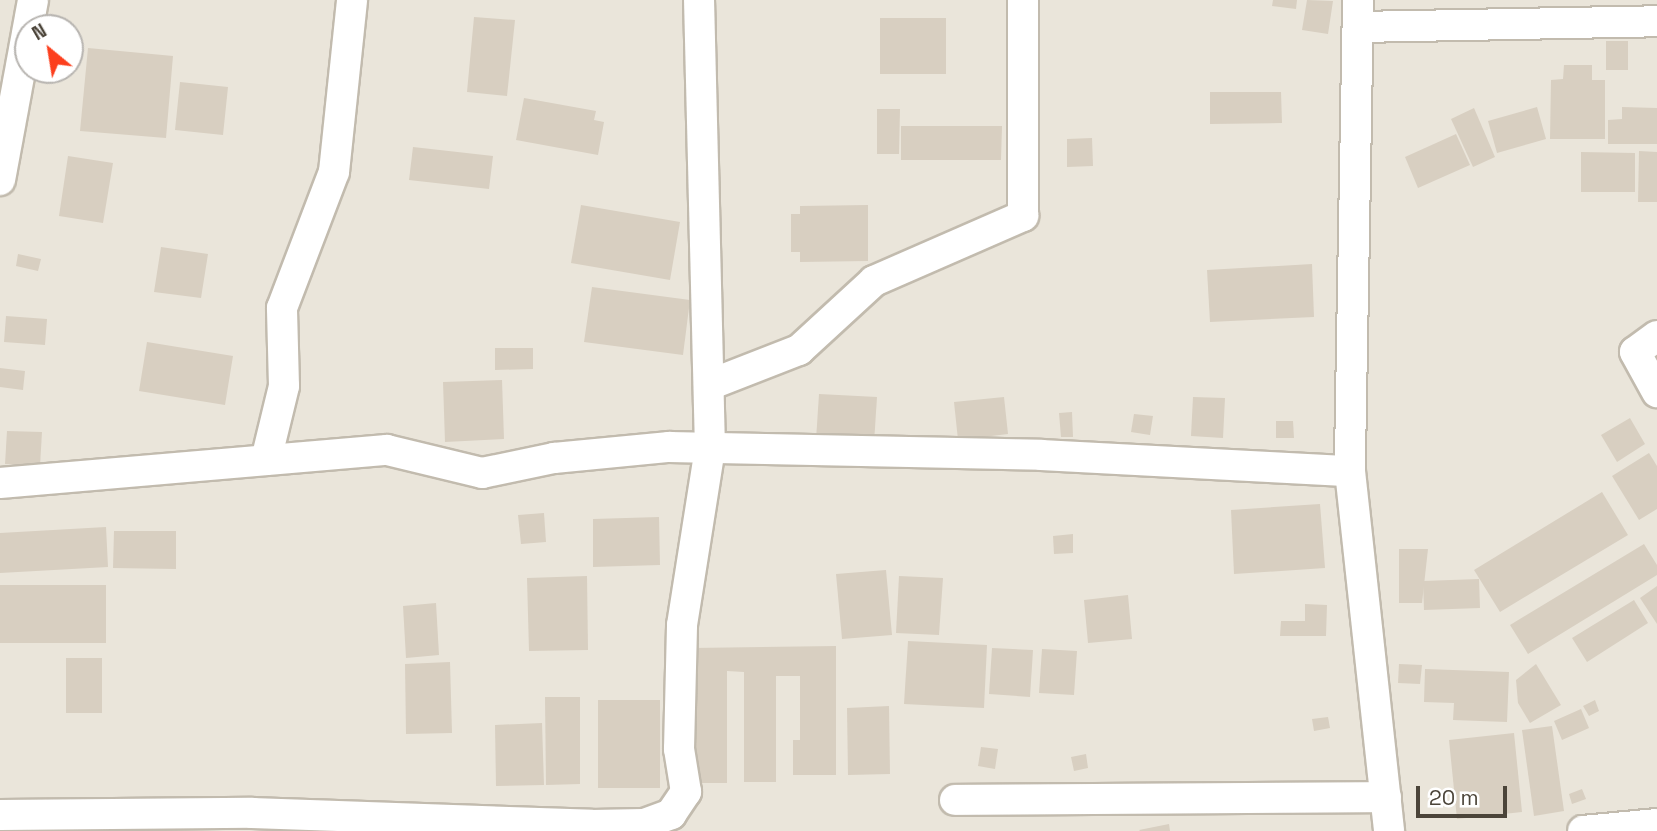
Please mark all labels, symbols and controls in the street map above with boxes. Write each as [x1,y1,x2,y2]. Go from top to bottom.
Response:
north arrow [14,14,84,84]
text: N [27,18,51,46]
scale bar [1419,772,1510,816]
text: 20 m [1429,784,1479,811]

